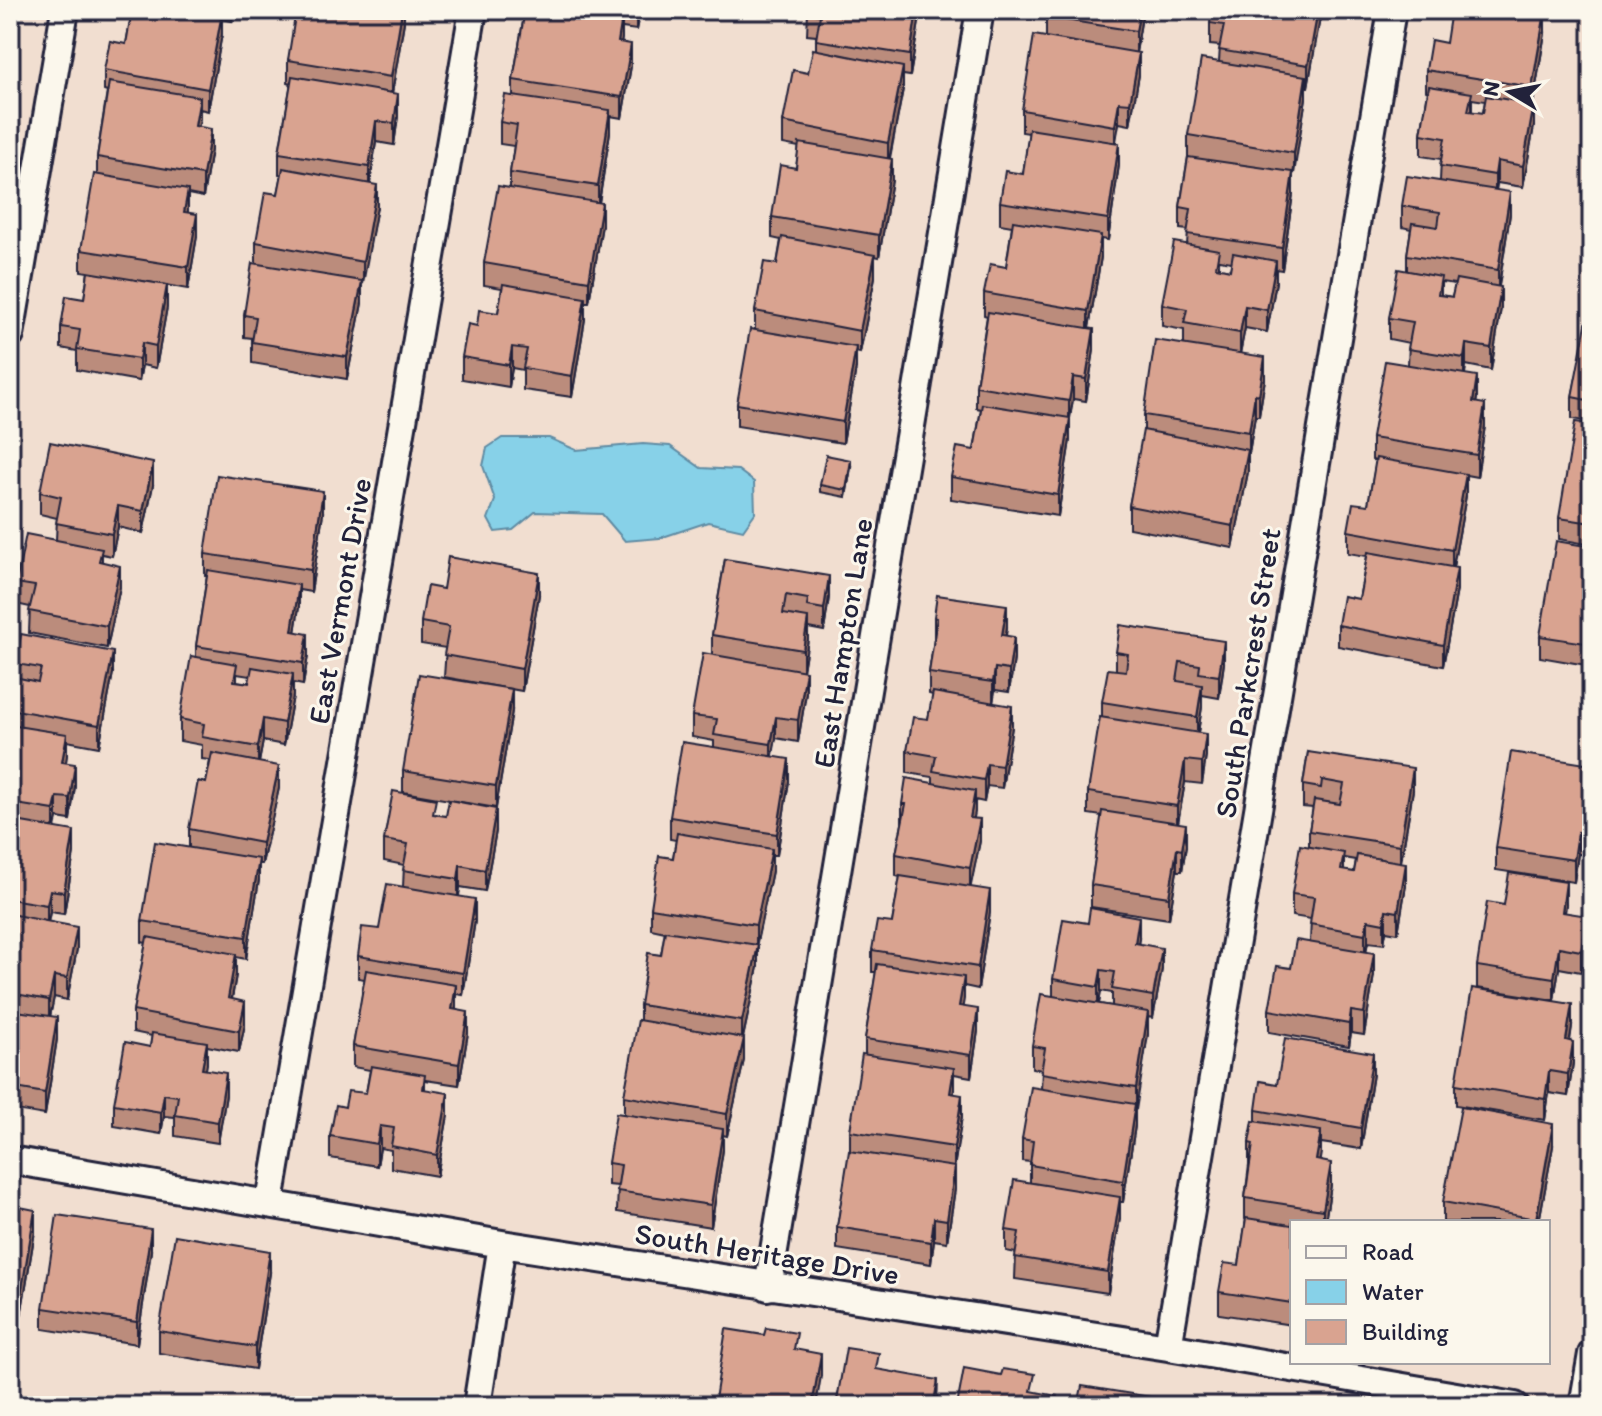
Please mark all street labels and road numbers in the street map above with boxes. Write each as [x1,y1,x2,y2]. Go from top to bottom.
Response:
street label: East Vermont Drive [300,475,379,727]
street label: East Hampton Lane [804,515,881,770]
street label: South Parkcrest Street [1206,525,1289,821]
street label: South Heritage Drive [632,1214,902,1293]

